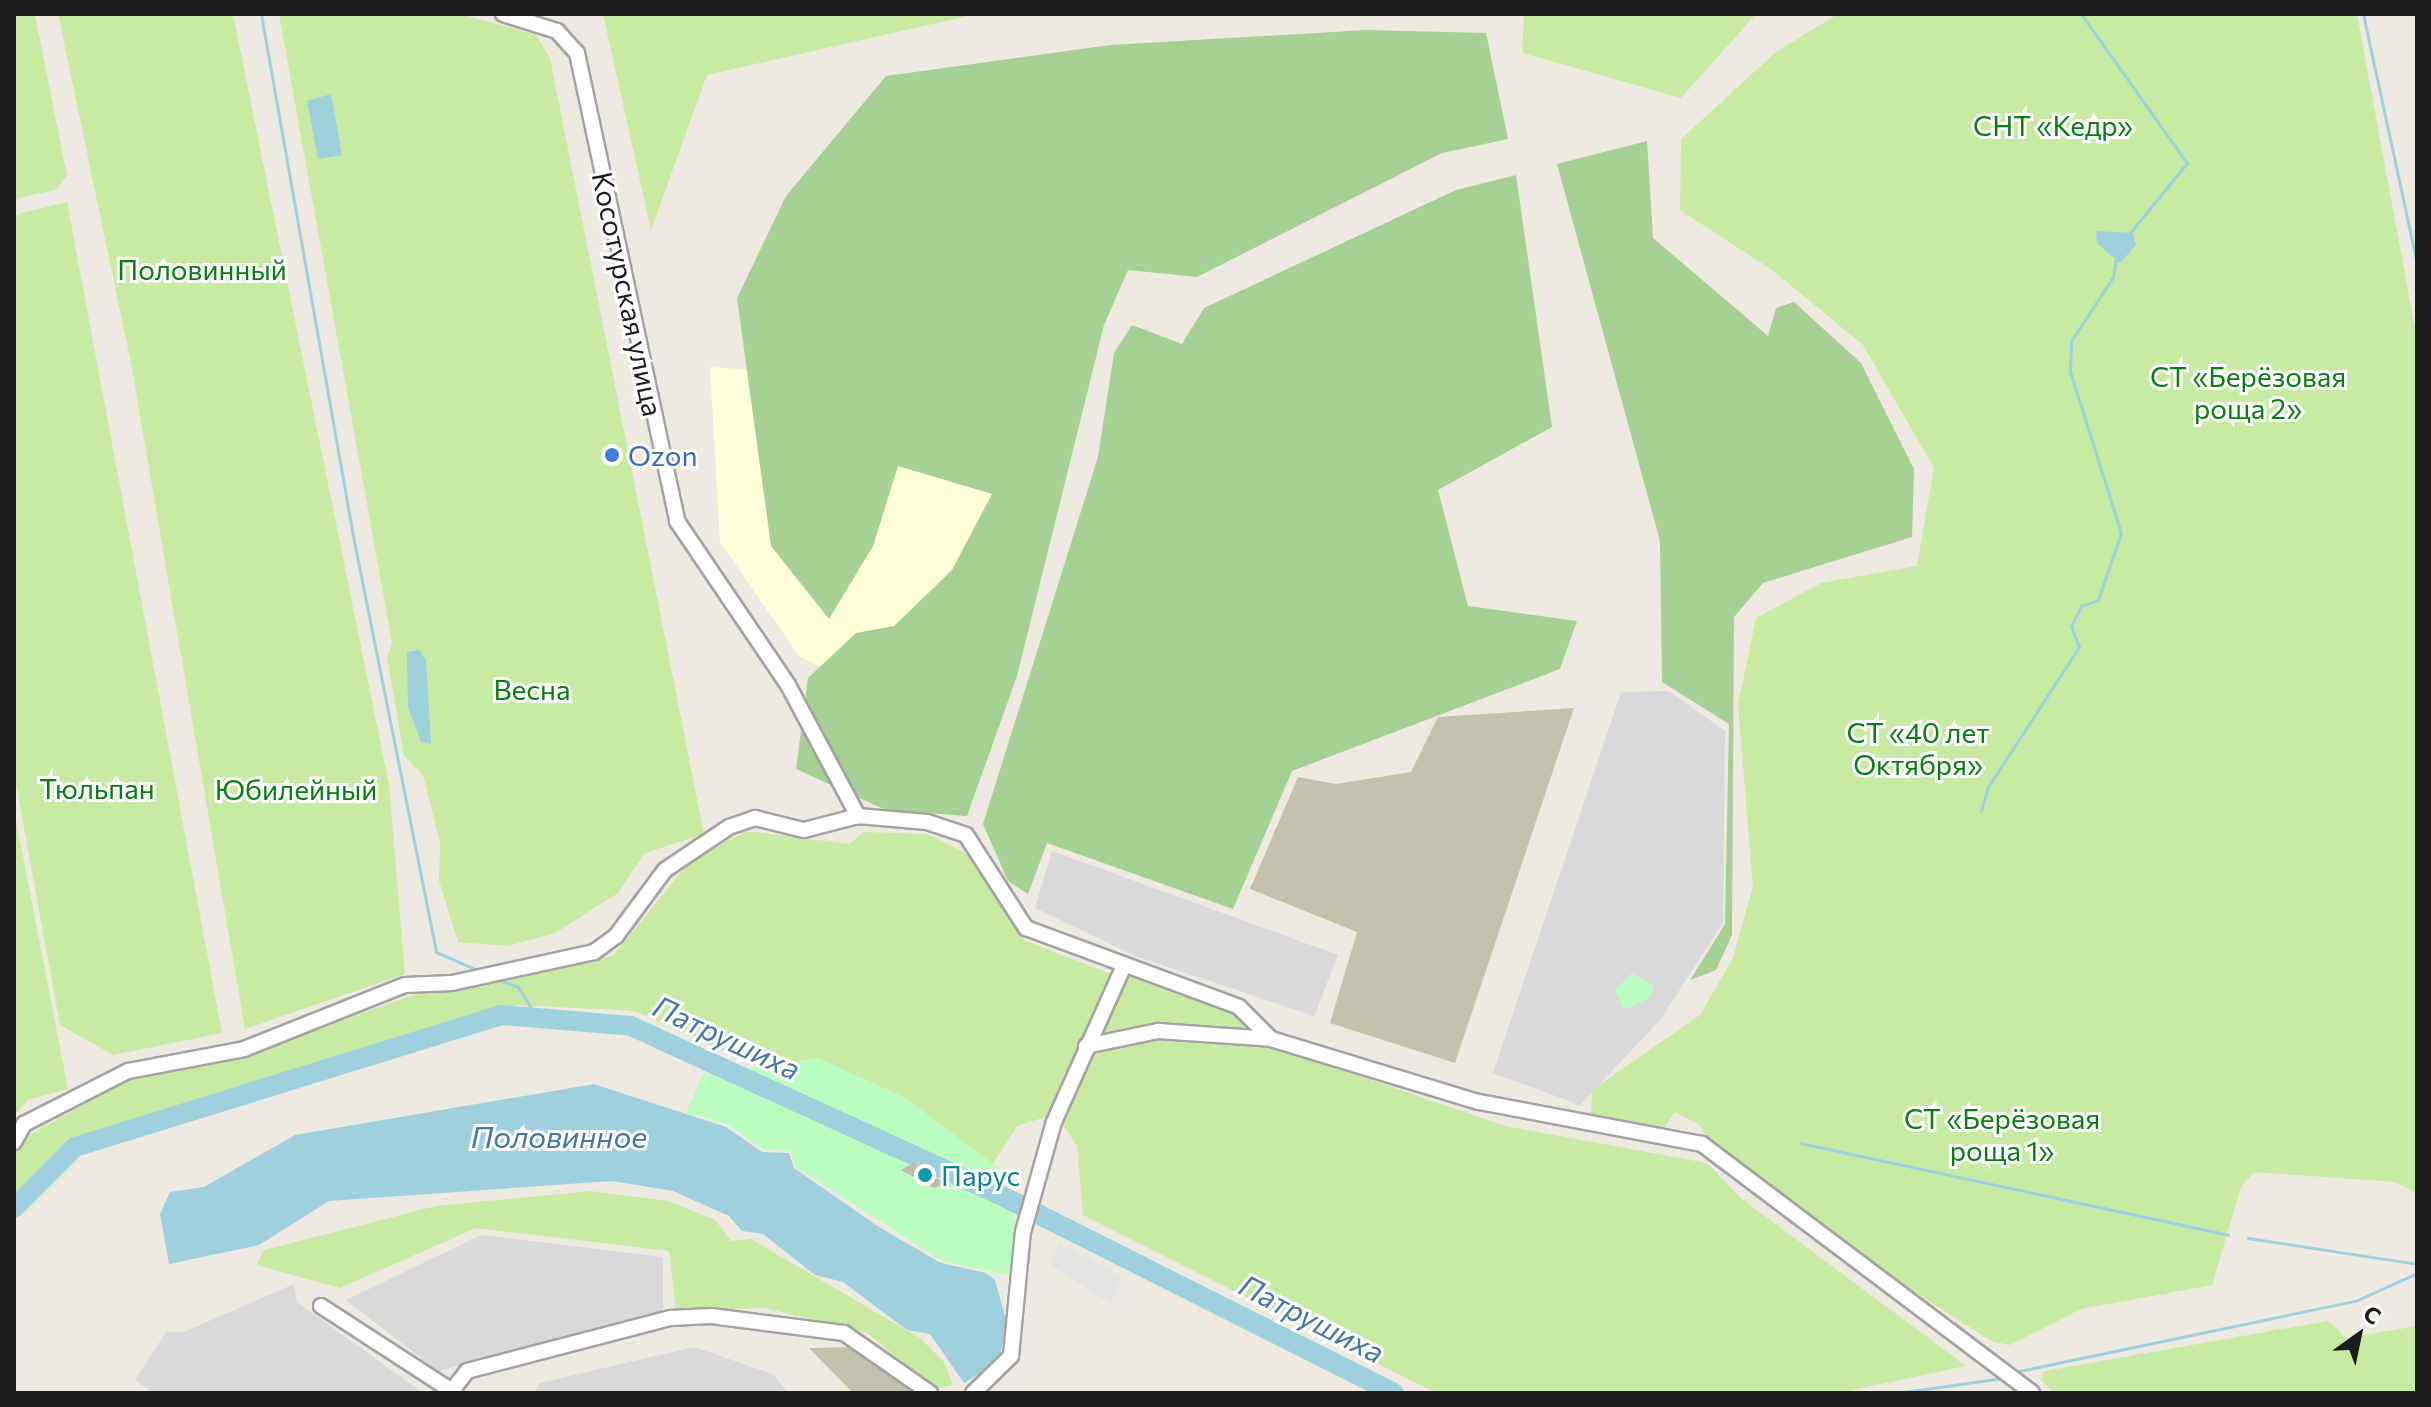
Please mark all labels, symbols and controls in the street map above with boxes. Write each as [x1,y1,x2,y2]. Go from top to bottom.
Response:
park label: СНТ «Кедр» [1973,108,2133,142]
street label: Косотурская улица [586,169,670,419]
park label: Половинный [117,252,287,286]
park label: СТ «Берёзовая роща 2» [2150,359,2346,425]
place label: Ozon [628,438,698,472]
marker: Ozon [603,446,621,464]
park label: Весна [493,672,571,706]
park label: СТ «40 лет Октября» [1847,715,1989,781]
park label: Тюльпан [39,771,155,805]
park label: Юбилейный [215,772,377,806]
water label: Патрушиха [648,987,806,1087]
park label: СТ «Берёзовая роща 1» [1904,1101,2100,1167]
water label: Половинное [471,1118,647,1154]
place label: Парус [941,1158,1020,1192]
marker: Парус [916,1166,934,1184]
water label: Патрушиха [1234,1266,1390,1370]
north arrow [2319,1295,2399,1375]
text: С [2359,1299,2386,1330]

